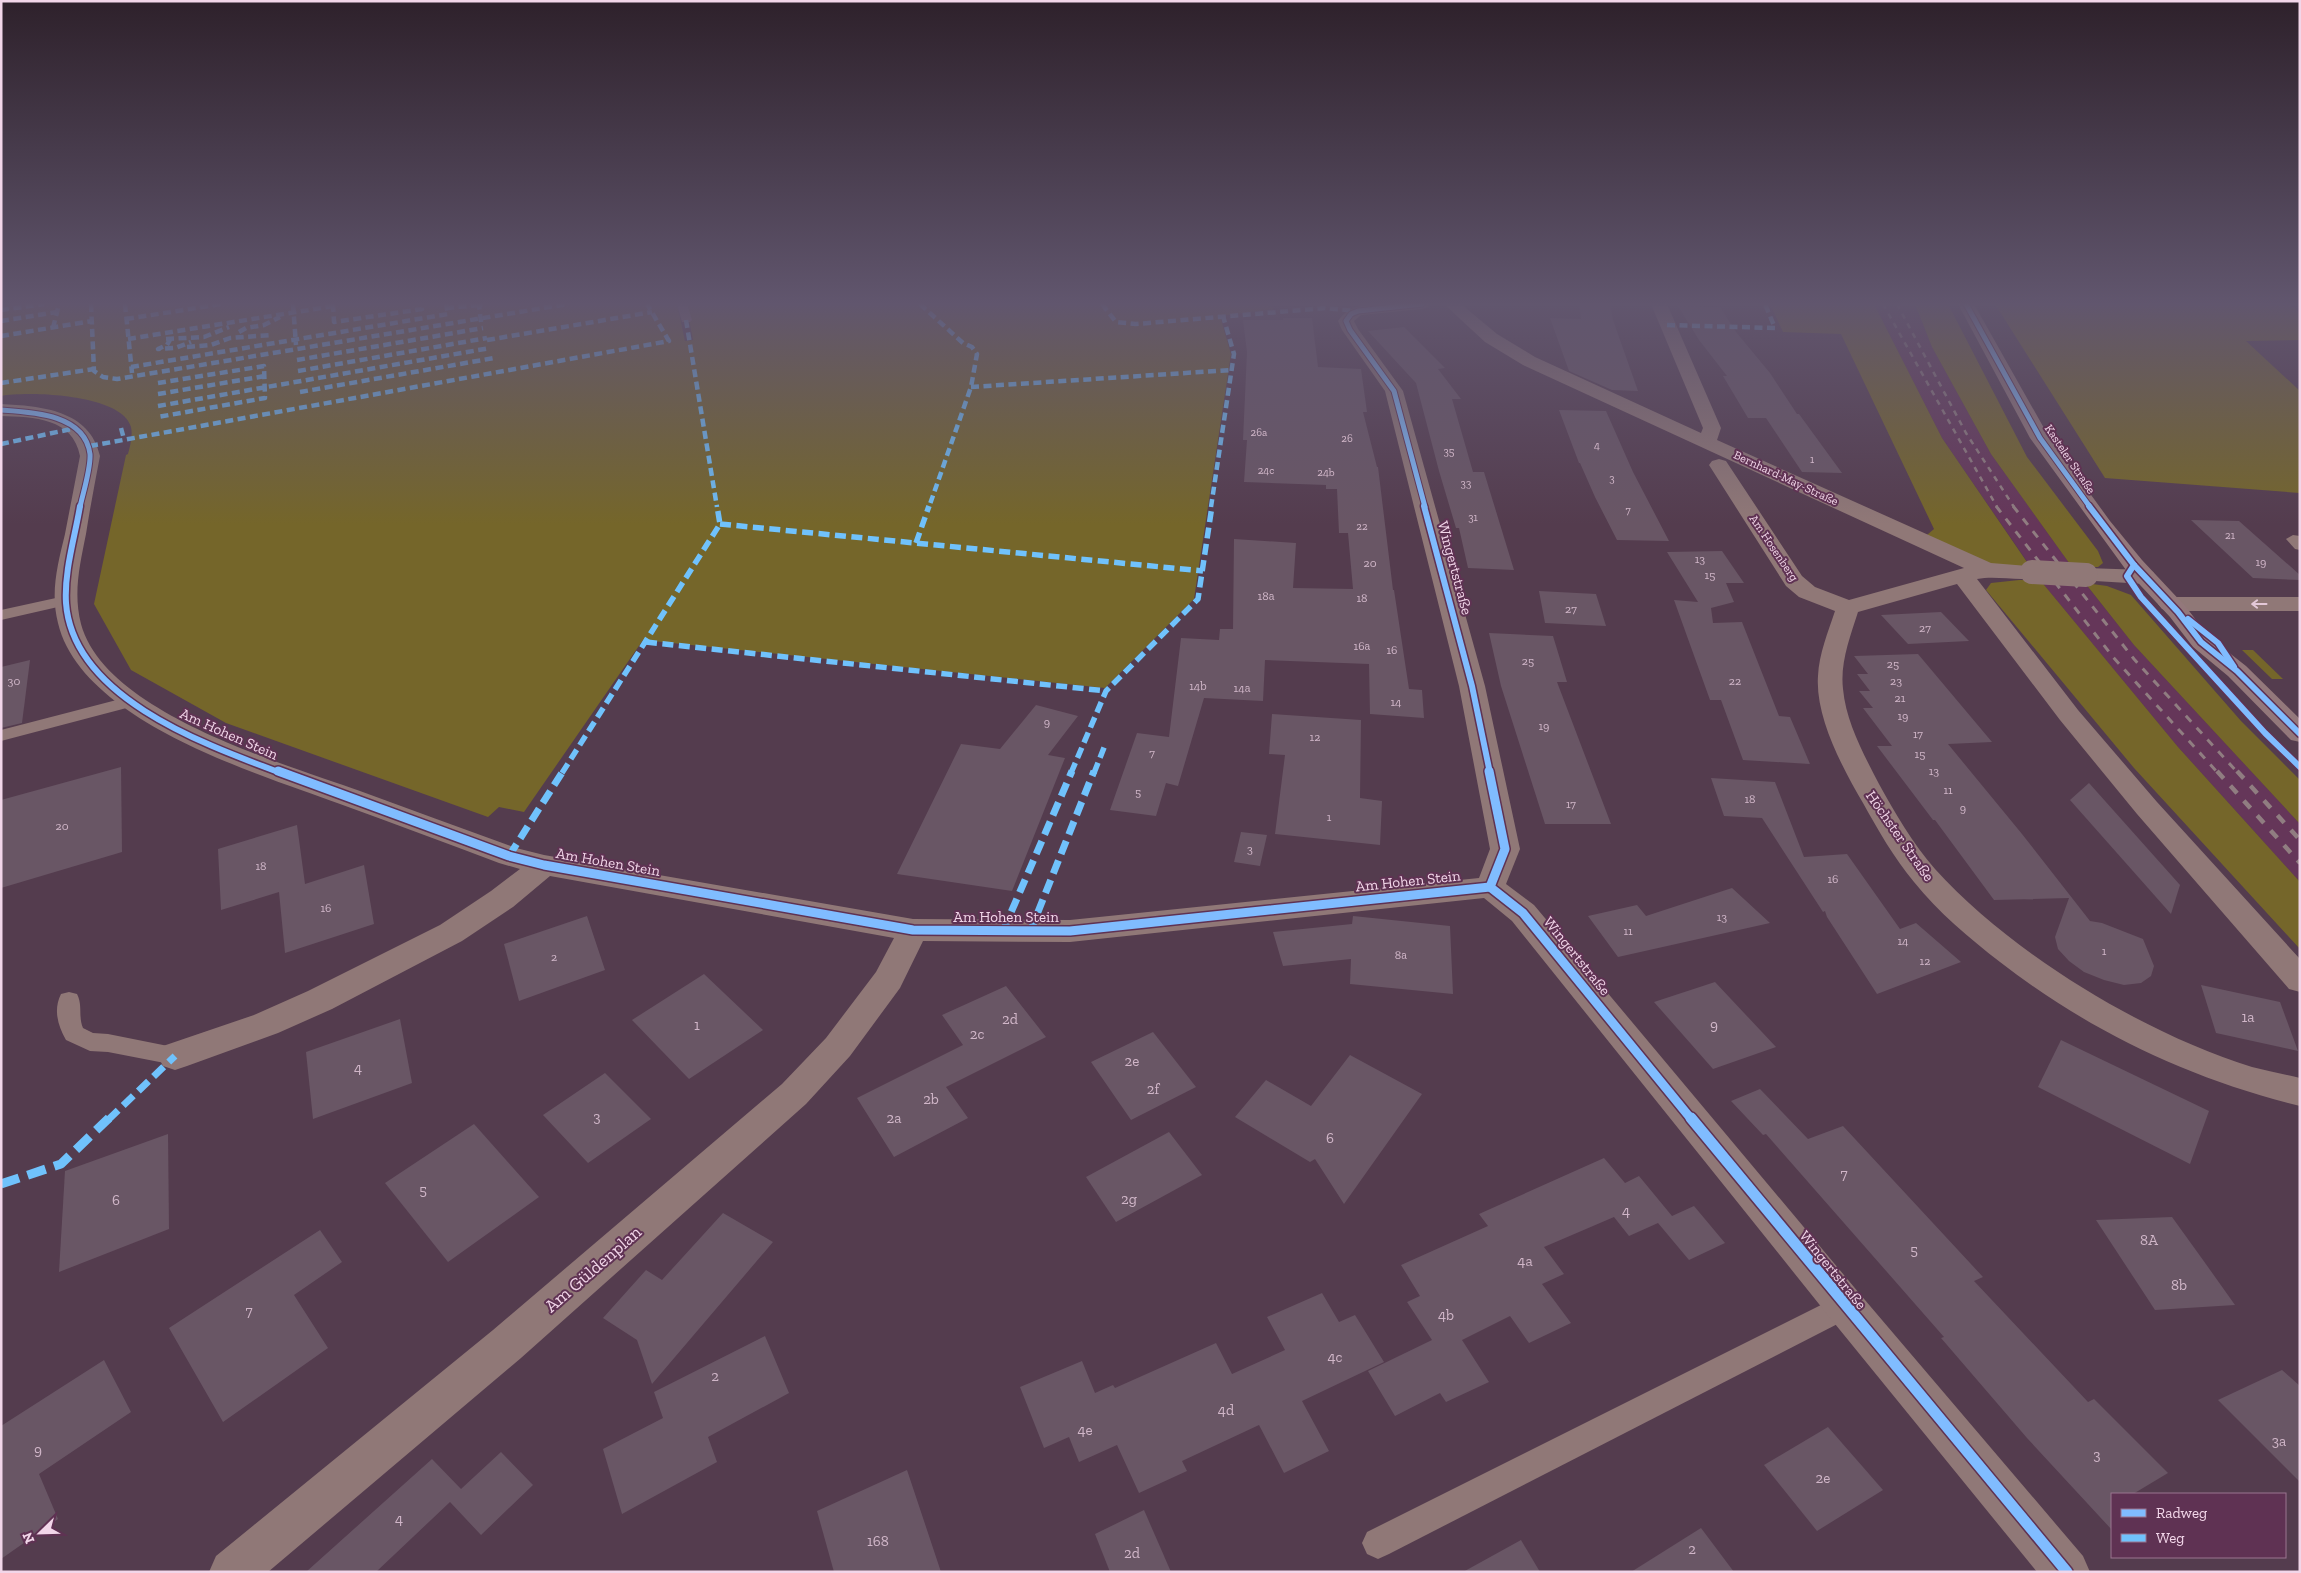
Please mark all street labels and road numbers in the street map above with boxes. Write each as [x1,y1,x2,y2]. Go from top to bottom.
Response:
street label: Kasteler Straße [2042,422,2098,497]
street label: Bernhard-May-Straße [1731,448,1841,509]
street label: Am Hosenberg [1747,512,1802,584]
street label: Wingertstraße [1434,519,1476,617]
street label: Am Hohen Stein [177,704,281,764]
street label: Höchster Straße [1862,787,1938,885]
street label: Am Hohen Stein [554,844,662,880]
street label: Am Hohen Stein [1355,866,1462,895]
street label: Am Hohen Stein [953,908,1059,926]
street label: Wingertstraße [1540,913,1614,999]
street label: Am Güldenplan [540,1221,646,1317]
street label: Wingertstraße [1796,1227,1870,1313]

